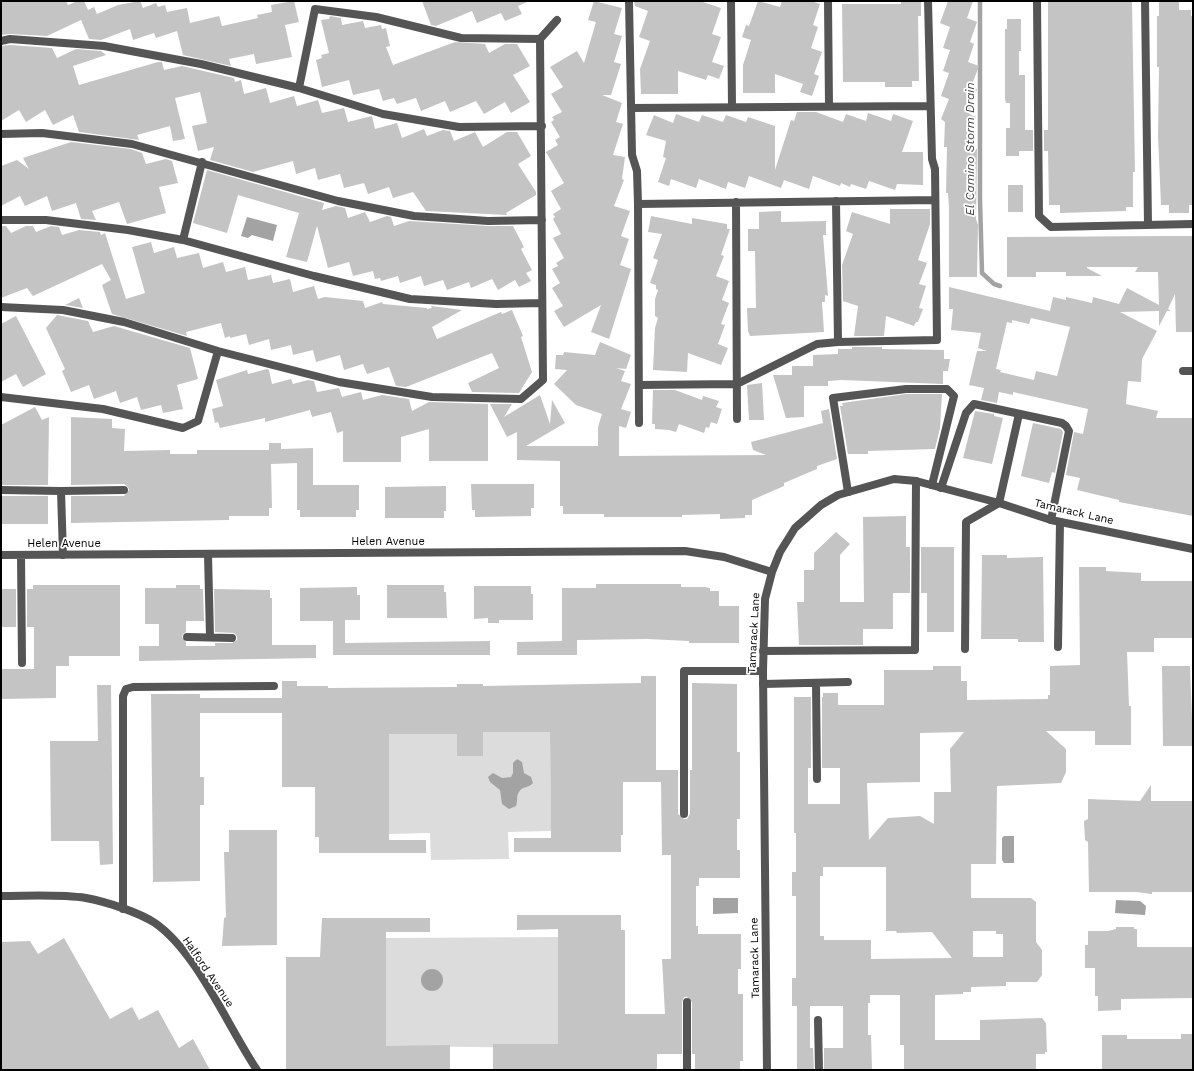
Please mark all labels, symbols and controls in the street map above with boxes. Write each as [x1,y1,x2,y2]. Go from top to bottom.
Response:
water label: El Camino Storm Drain [963,82,977,216]
street label: Tamarack Lane [1033,496,1115,528]
street label: Helen Avenue [351,535,425,549]
street label: Helen Avenue [27,537,101,551]
street label: Tamarack Lane [745,592,763,674]
street label: Tamarack Lane [748,917,762,999]
street label: Halford Avenue [180,934,236,1010]

